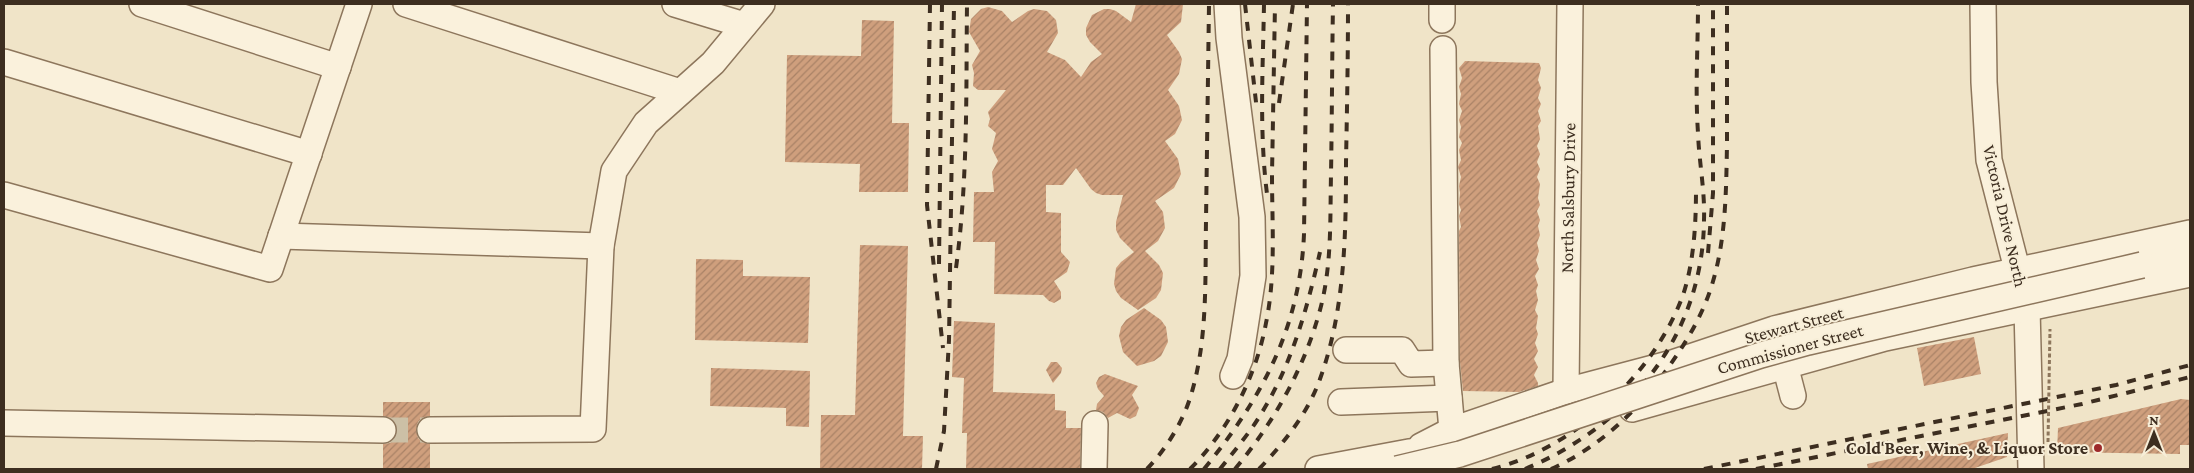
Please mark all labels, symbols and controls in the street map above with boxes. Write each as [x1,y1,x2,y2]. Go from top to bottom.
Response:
street label: North Salsbury Drive [1557,122,1579,273]
street label: Victoria Drive North [1979,143,2031,289]
street label: Stewart Street [1742,302,1847,348]
street label: Commissioner Street [1715,320,1866,378]
north arrow [2129,408,2179,458]
text: N [2149,412,2159,428]
place label: Cold Beer, Wine, & Liquor Store [1846,438,2088,458]
marker: Cold Beer, Wine, & Liquor Store [2092,442,2104,454]

